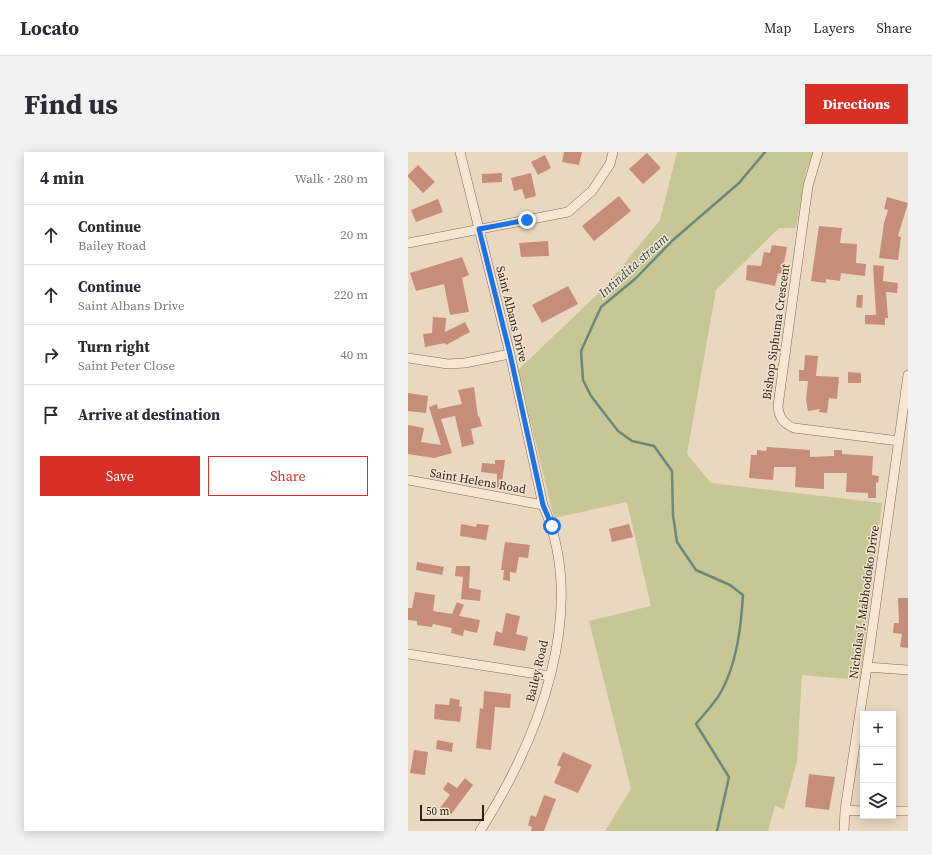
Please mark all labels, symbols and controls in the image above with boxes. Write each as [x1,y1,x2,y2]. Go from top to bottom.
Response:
text: Locato [20,15,79,41]
text: Map [764,18,791,38]
text: Layers [813,18,855,38]
text: Share [877,18,912,38]
button: Directions [805,84,908,124]
text: Find us [24,85,118,123]
text: 4 min [40,166,84,190]
text: Walk · 280 m [295,170,368,187]
route end [518,211,536,229]
text: Continue [78,216,141,237]
icon: ahead [40,224,62,246]
text: 20 m [340,226,368,243]
water label: Intindita stream [594,229,672,302]
text: Bailey Road [78,237,146,254]
street label: Bishop Siphuma Crescent [759,263,793,401]
street label: Saint Albans Drive [492,264,532,364]
text: Continue [78,276,141,297]
icon: ahead [40,284,62,306]
text: 220 m [334,286,368,303]
text: Saint Albans Drive [78,297,185,314]
text: Turn right [78,336,150,357]
icon: right [40,344,62,366]
text: 40 m [340,346,368,363]
text: Saint Peter Close [78,357,175,374]
icon: arrive [40,404,62,426]
text: Arrive at destination [78,404,220,425]
button: Save [40,456,200,496]
button: Share [208,456,368,496]
street label: Saint Helens Road [429,465,527,497]
route start [543,517,561,535]
street label: Nicholas J. Mabhodoko Drive [845,524,883,680]
street label: Bailey Road [522,638,552,703]
map controls [860,711,896,819]
button: + [860,711,896,747]
button: − [860,747,896,783]
button: layers [860,783,896,819]
scale bar [420,803,484,822]
text: 50 m [426,804,449,819]

